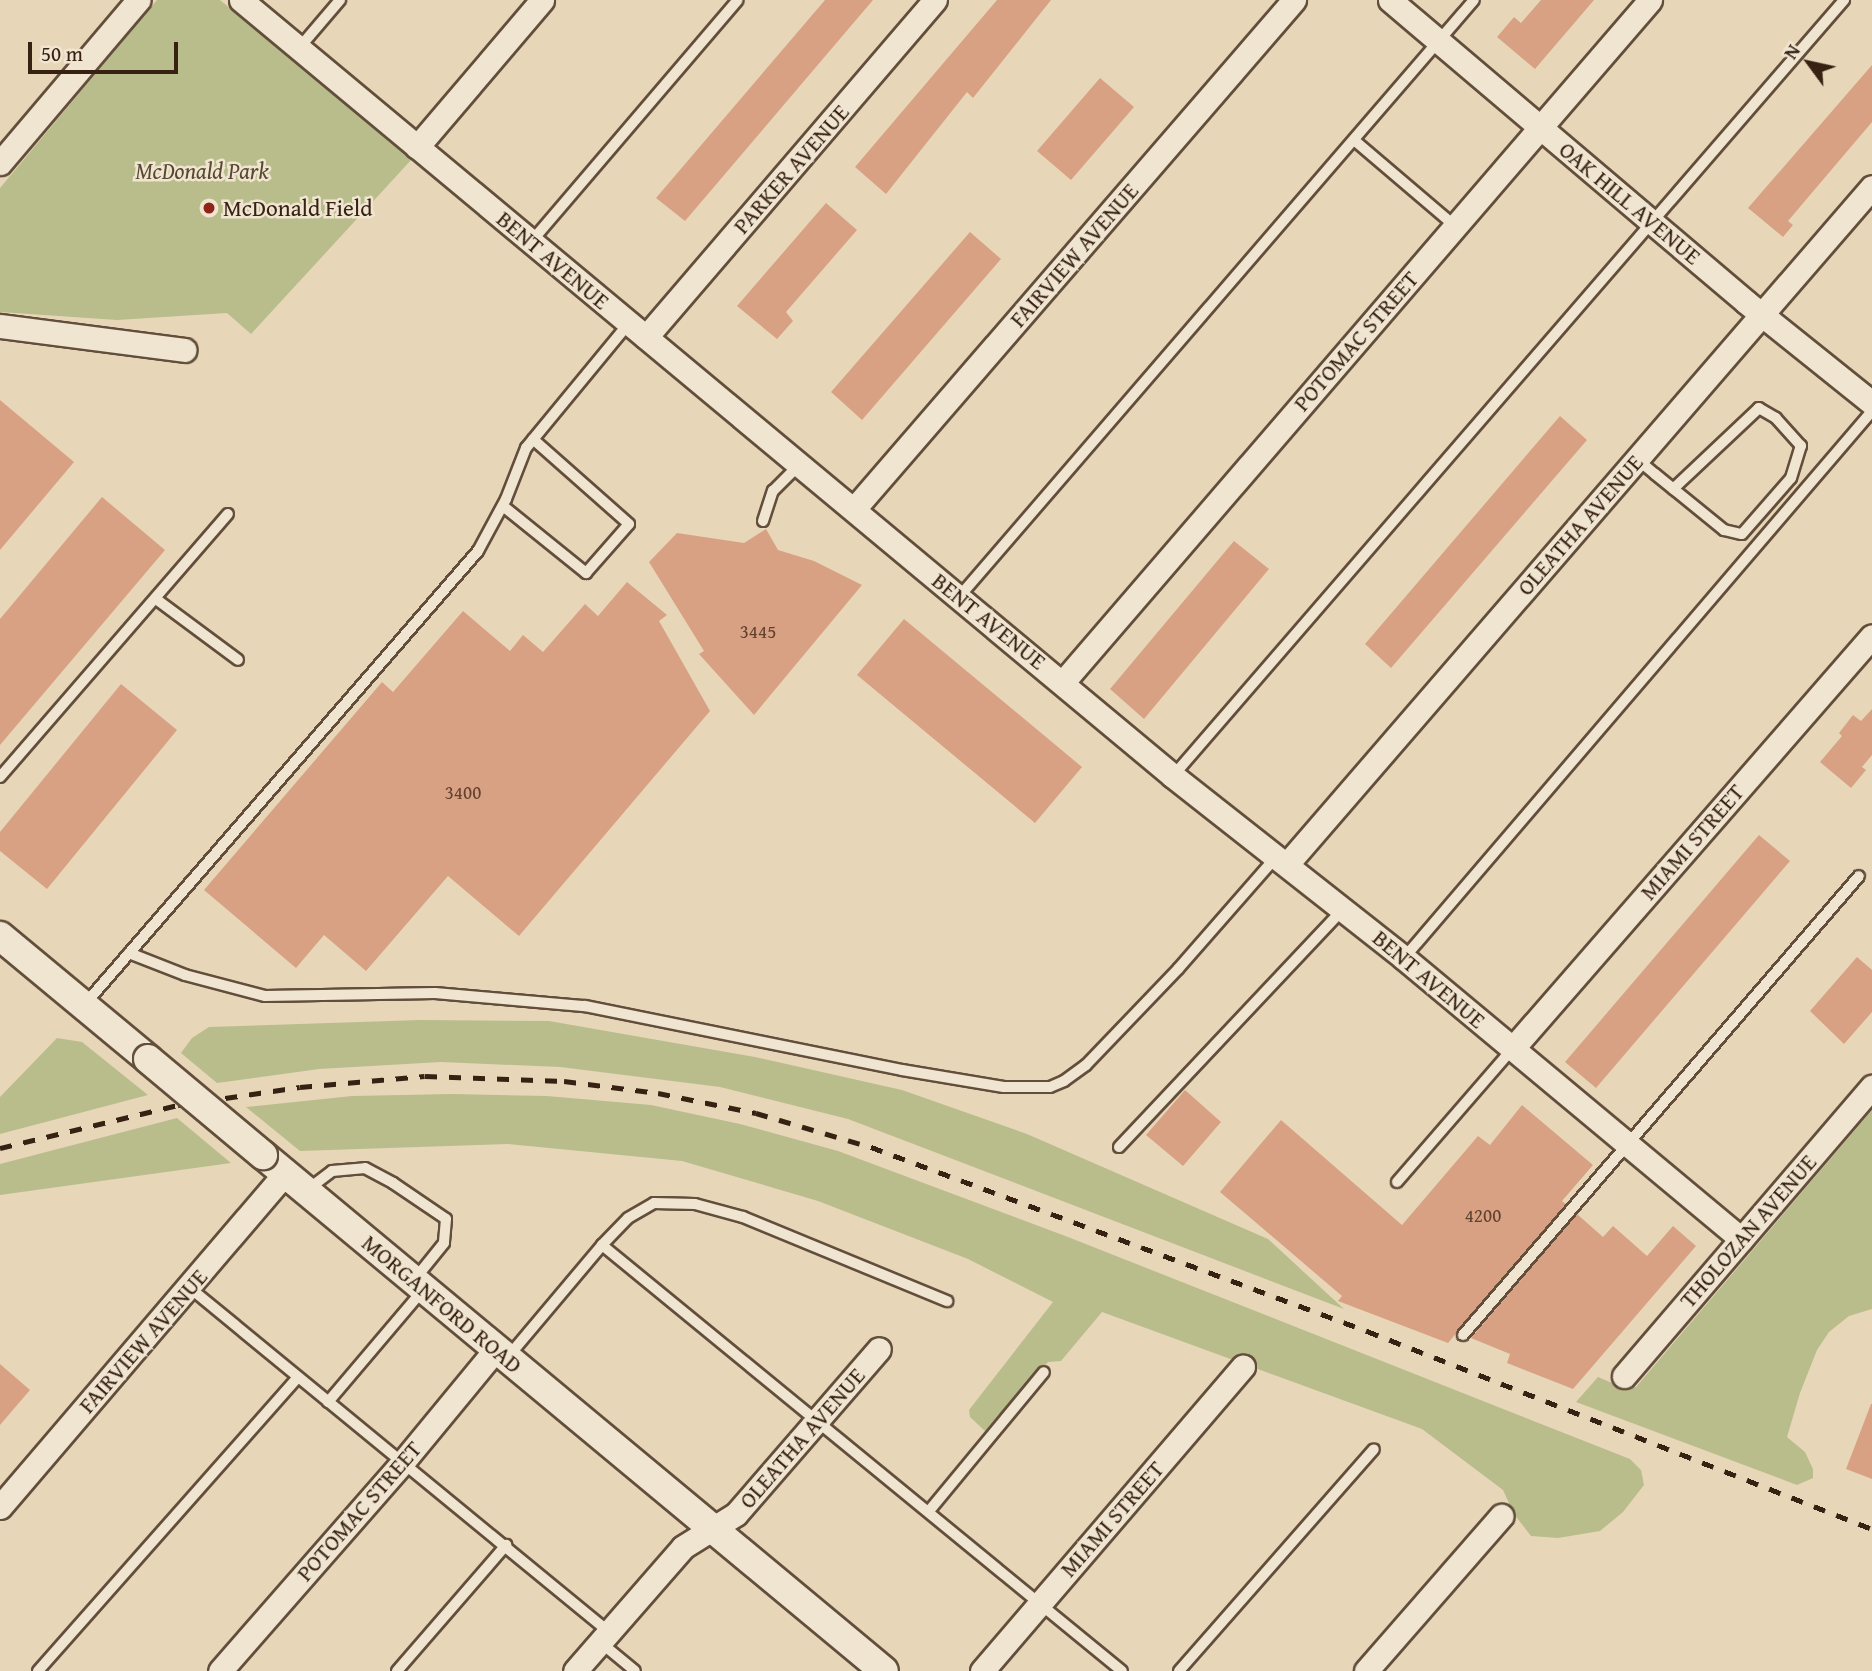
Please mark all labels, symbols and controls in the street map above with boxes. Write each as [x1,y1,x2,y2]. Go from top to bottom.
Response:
scale bar [32,28,182,72]
north arrow [1774,28,1844,98]
text: 50 m [41,38,83,69]
text: N [1776,39,1807,65]
street label: PARKER AVENUE [727,99,855,239]
street label: OAK HILL AVENUE [1554,136,1706,270]
park label: McDonald Park [135,157,269,185]
street label: FAIRVIEW AVENUE [1004,177,1144,333]
place label: McDonald Field [223,194,373,222]
marker: McDonald Field [201,200,217,216]
street label: BENT AVENUE [491,205,615,315]
street label: POTOMAC STREET [1288,265,1424,417]
street label: OLEATHA AVENUE [1511,449,1649,601]
street label: BENT AVENUE [927,567,1051,675]
house number: 3445 [740,621,776,643]
street label: MIAMI STREET [1634,778,1750,906]
house number: 3400 [445,782,481,804]
street label: BENT AVENUE [1367,924,1491,1034]
street label: THOLOZAN AVENUE [1674,1149,1822,1313]
house number: 4200 [1465,1205,1501,1227]
street label: MORGANFORD ROAD [356,1229,528,1379]
street label: FAIRVIEW AVENUE [73,1263,213,1419]
street label: OLEATHA AVENUE [733,1362,871,1514]
street label: POTOMAC STREET [291,1435,427,1587]
street label: MIAMI STREET [1054,1455,1170,1583]

